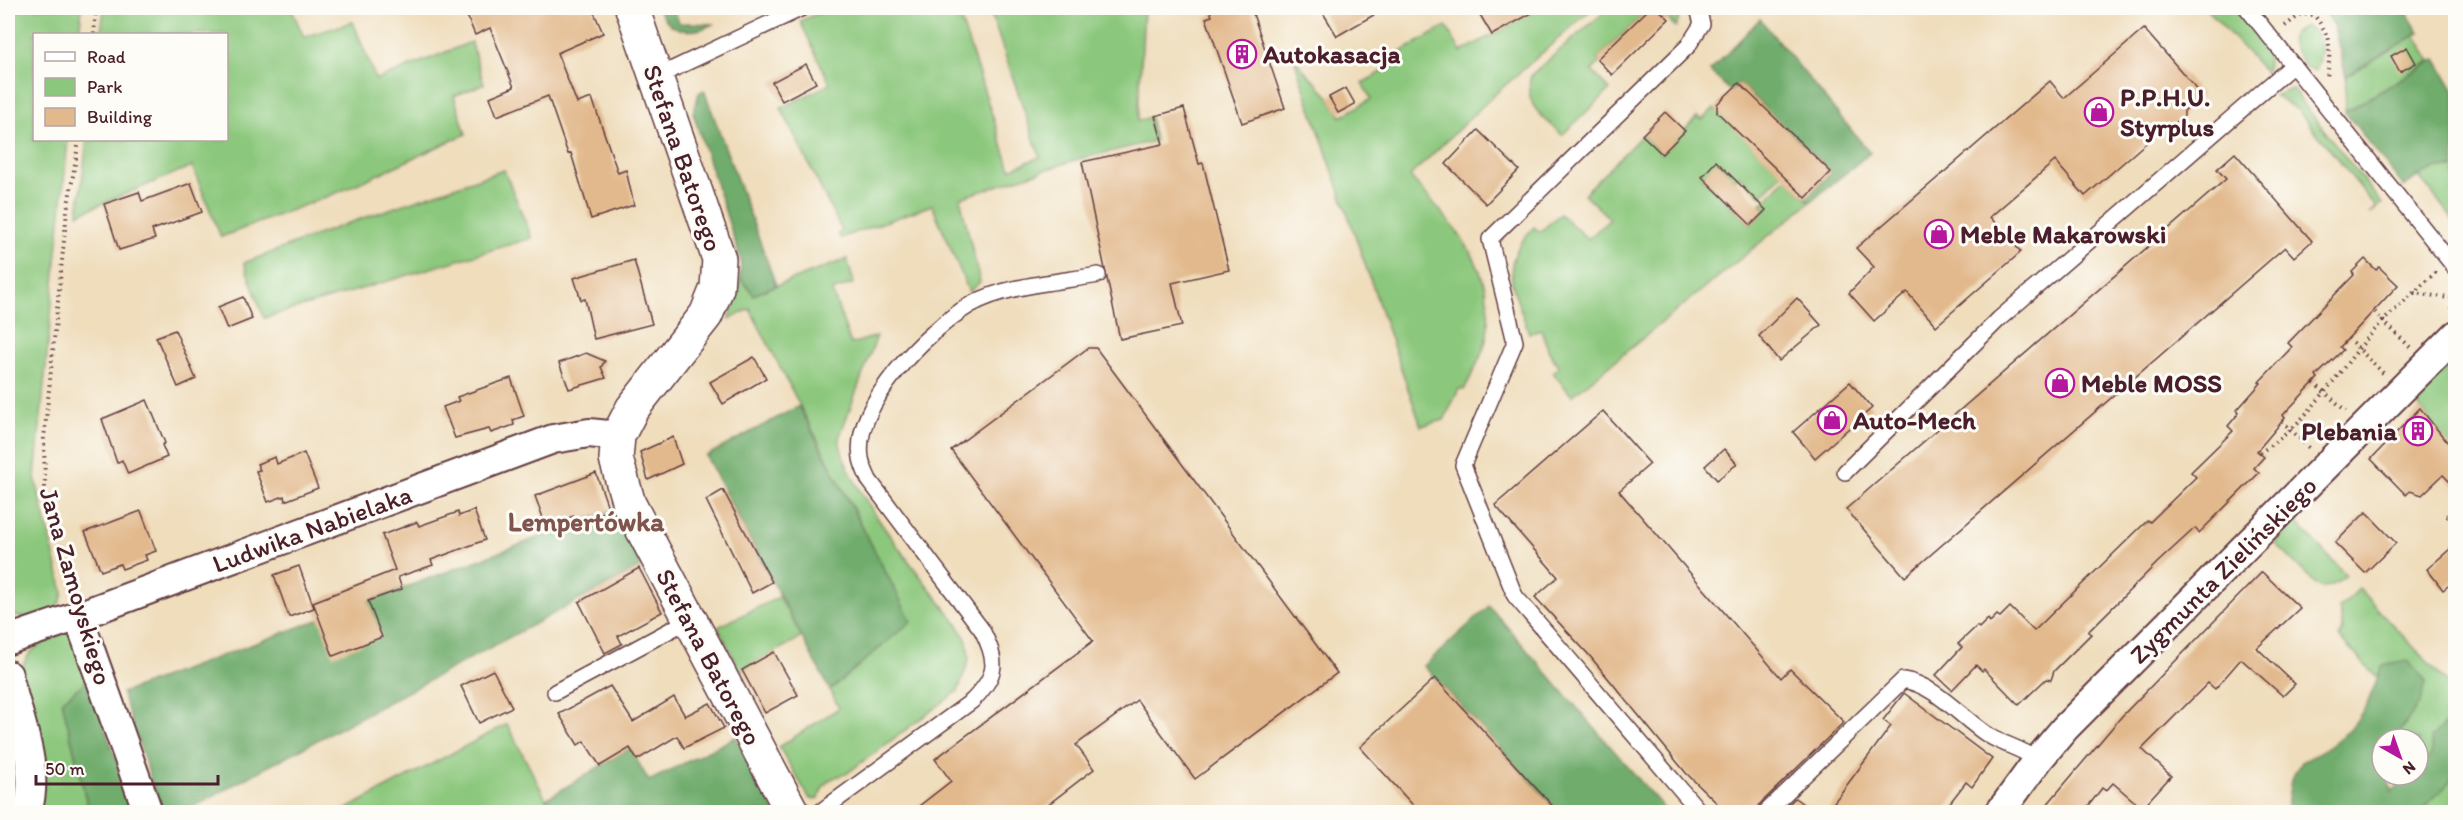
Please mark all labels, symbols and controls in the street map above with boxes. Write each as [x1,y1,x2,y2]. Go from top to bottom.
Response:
legend [33,33,228,141]
building icon: Autokasacja [1226,38,1258,70]
place label: Autokasacja [1262,38,1400,70]
text: Road [87,46,126,68]
street label: Stefana Batorego [636,60,730,256]
text: Park [87,76,122,98]
place label: P.P.H.U. Styrplus [2120,81,2214,143]
shop icon: P.P.H.U. Styrplus [2083,96,2115,128]
text: Building [87,106,153,128]
shop icon: Meble Makarowski [1923,218,1955,250]
place label: Meble Makarowski [1960,218,2166,250]
shop icon: Meble MOSS [2044,367,2076,399]
place label: Meble MOSS [2081,367,2222,399]
shop icon: Auto-Mech [1816,404,1848,436]
place label: Auto-Mech [1852,404,1976,436]
place label: Plebania [2301,415,2397,447]
building icon: Plebania [2402,415,2434,447]
street label: Zygmunta Zielińskiego [2123,470,2323,670]
street label: Ludwika Nabielaka [208,478,416,580]
street label: Jana Zamoyskiego [32,483,120,689]
district label: Lempertówka [508,505,665,538]
street label: Stefana Batorego [649,563,769,751]
north arrow [2370,727,2430,787]
scale bar [36,748,218,786]
text: N [2399,757,2420,779]
text: 50 m [45,758,85,780]

